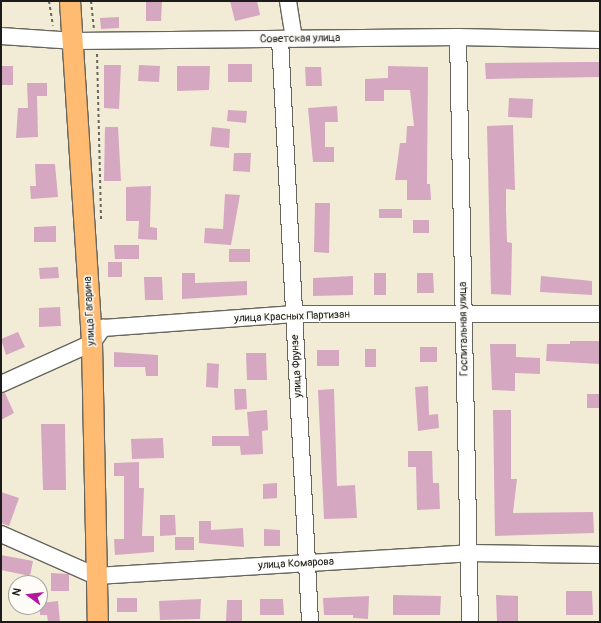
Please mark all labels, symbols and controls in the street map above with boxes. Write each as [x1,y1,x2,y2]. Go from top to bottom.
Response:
street label: Советская улица [260,32,340,46]
street label: улица Гагарина [82,276,98,346]
street label: Госпитальная улица [457,282,471,376]
street label: улица Красных Партизан [234,308,350,326]
street label: улица Фрунзе [289,334,305,398]
street label: улица Комарова [258,555,334,573]
north arrow [8,575,48,615]
text: N [10,587,24,597]

